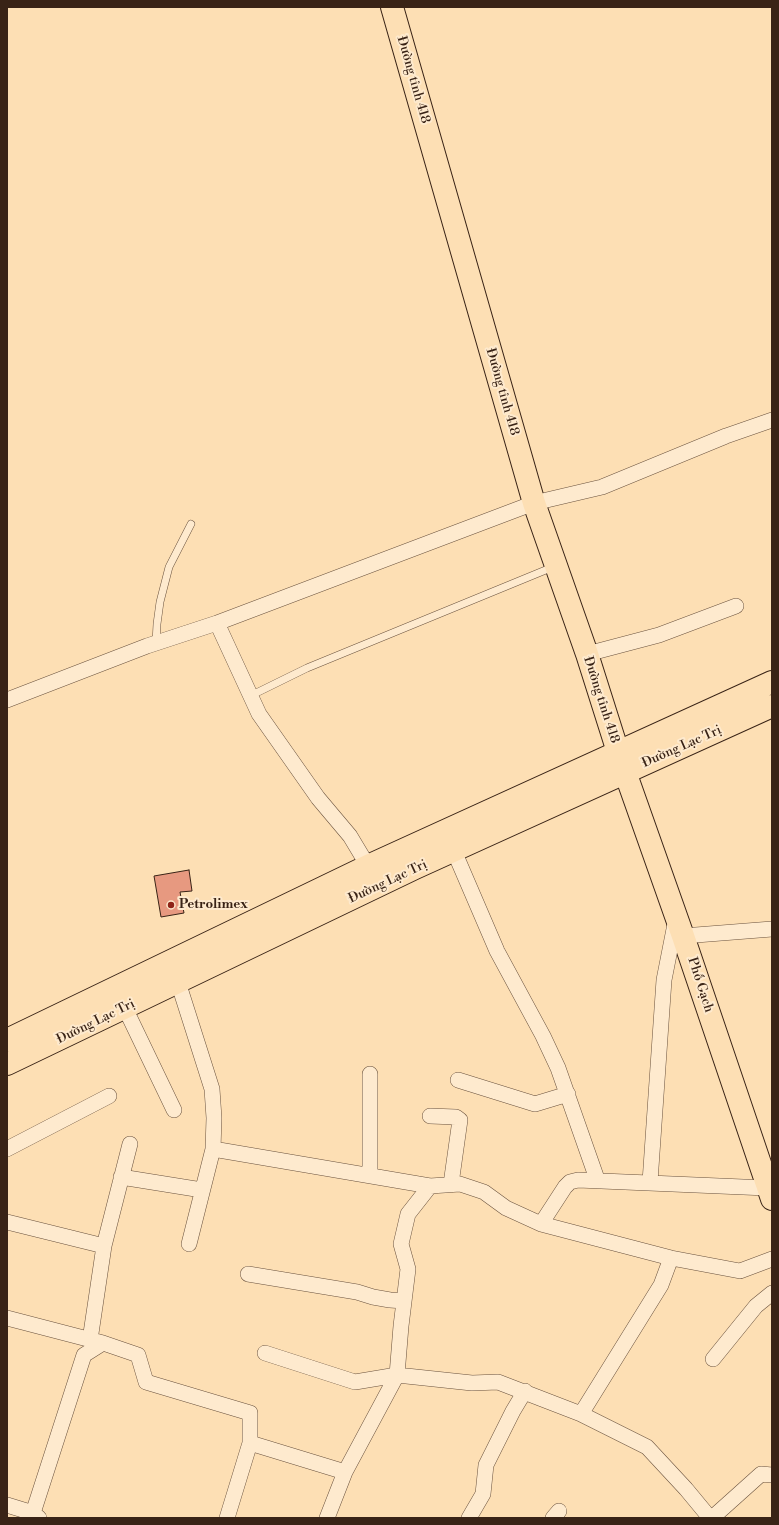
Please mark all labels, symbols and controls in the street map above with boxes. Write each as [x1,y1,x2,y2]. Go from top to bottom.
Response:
street label: Đường tỉnh 418 [393,35,433,125]
street label: Đường tỉnh 418 [482,347,522,437]
street label: Đường tỉnh 418 [580,655,622,745]
street label: Đường Lạc Trị [640,723,724,771]
street label: Đường Lạc Trị [346,857,430,907]
place label: Petrolimex [179,897,248,913]
marker: Petrolimex [166,900,176,910]
street label: Phố Gạch [684,955,716,1015]
street label: Đường Lạc Trị [54,996,138,1048]

